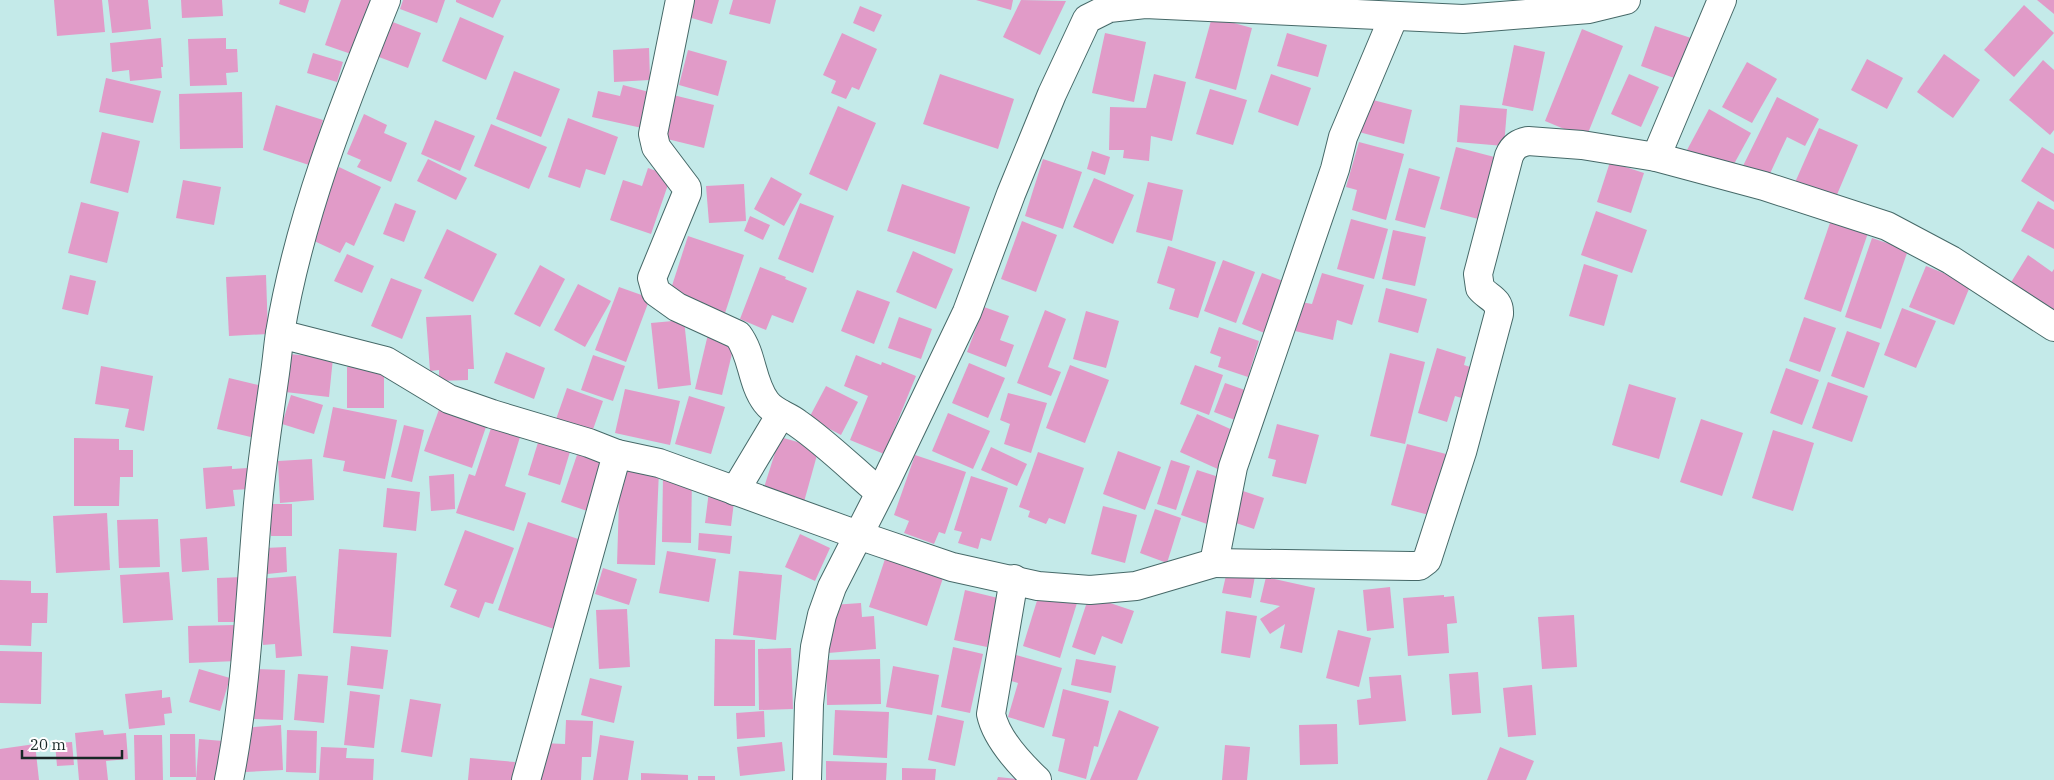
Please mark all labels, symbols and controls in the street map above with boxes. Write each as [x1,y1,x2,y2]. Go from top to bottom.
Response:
scale bar [22,728,122,760]
text: 20 m [30,735,66,754]

